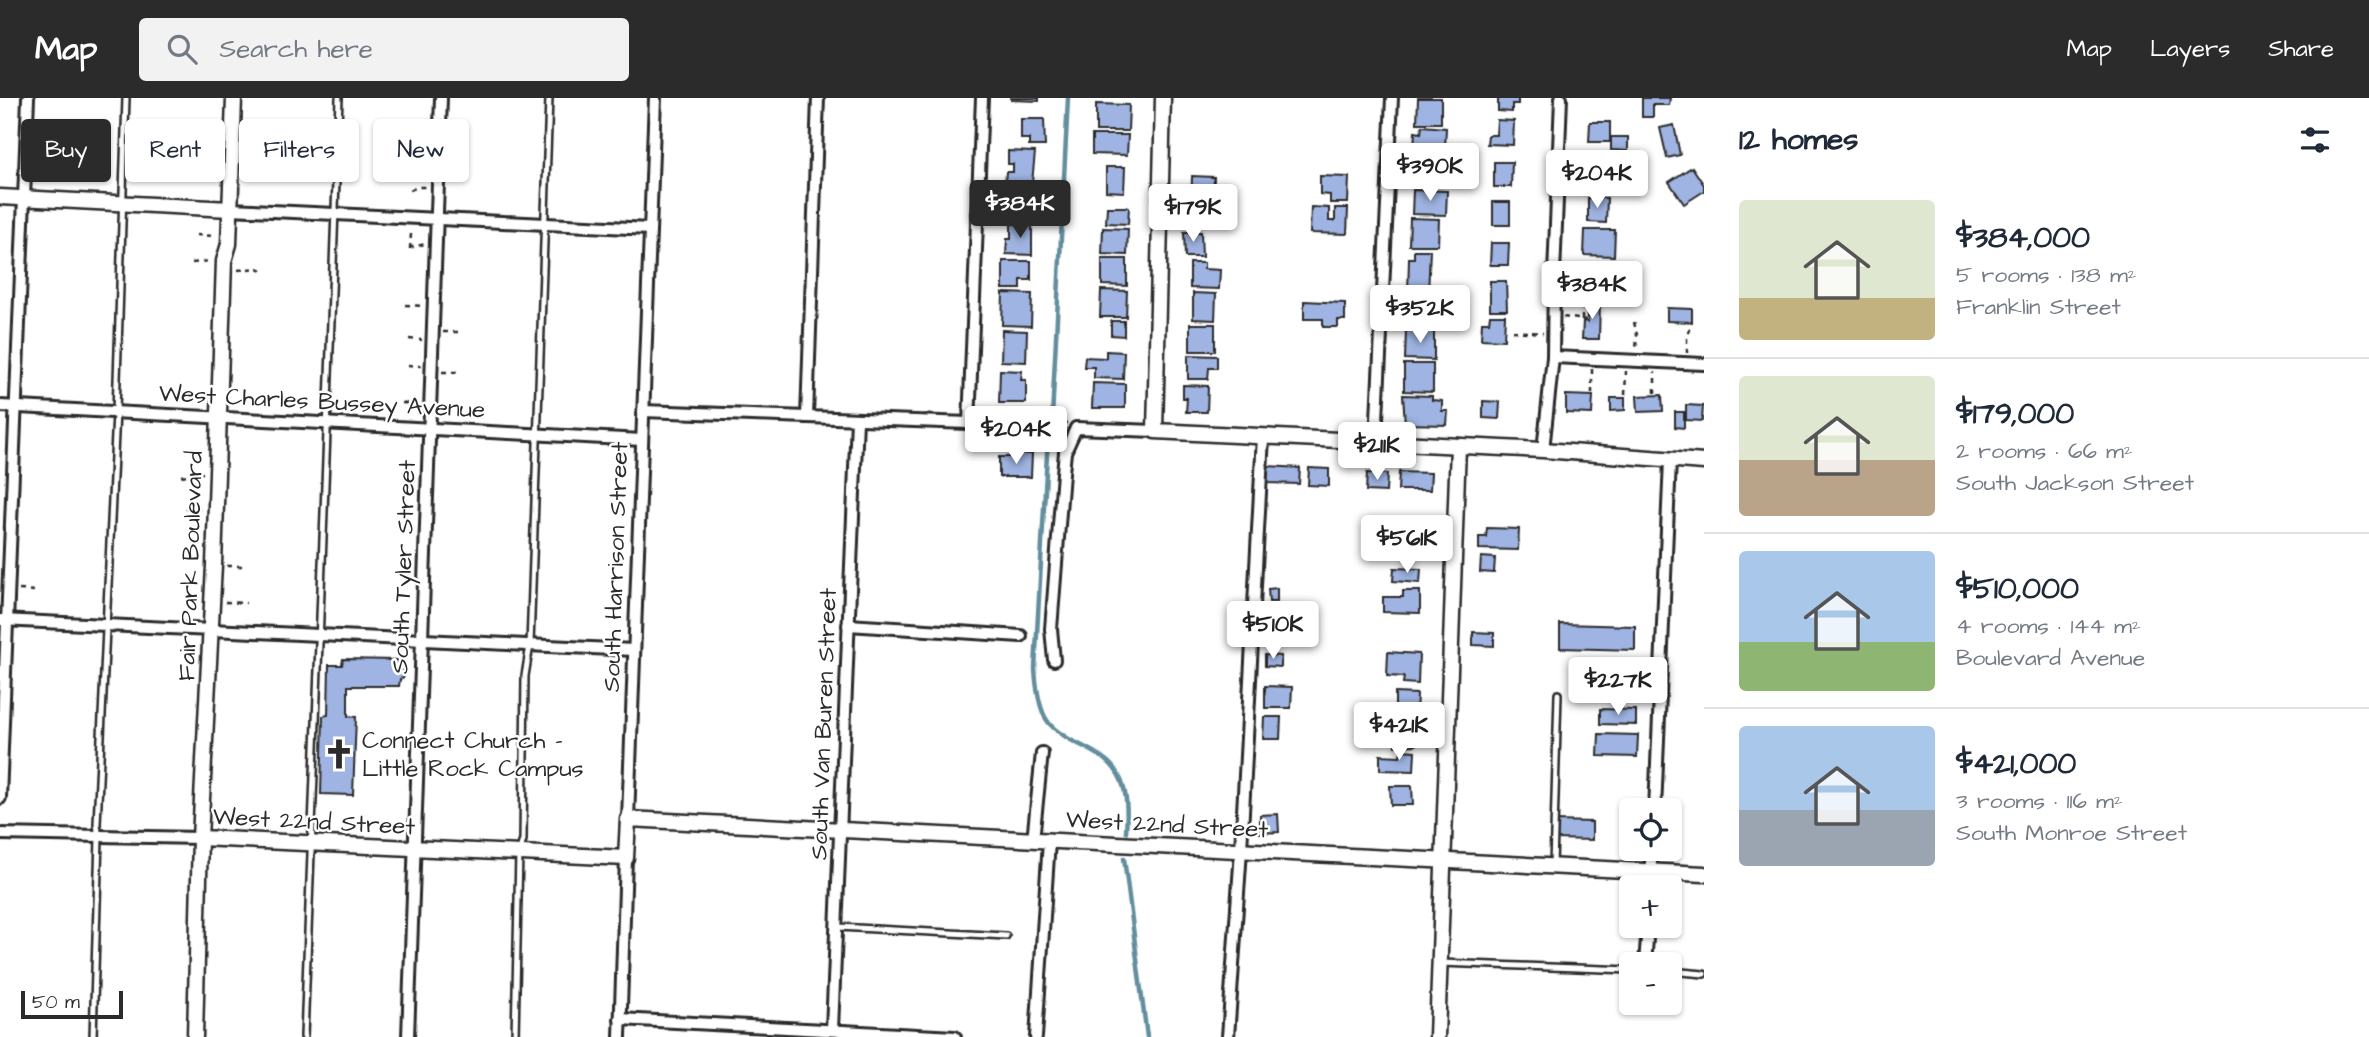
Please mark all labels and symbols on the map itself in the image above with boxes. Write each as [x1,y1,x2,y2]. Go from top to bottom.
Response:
pin: $390K [1381,144,1479,203]
pin: $204K [1548,150,1646,210]
pin: $384K [971,180,1069,240]
pin: $179K [1144,184,1242,244]
pin: $384K [1543,262,1641,321]
pin: $352K [1371,286,1469,345]
street label: West Charles Bussey Avenue [158,376,486,429]
pin: $204K [967,406,1065,466]
pin: $211K [1328,422,1426,482]
street label: South Harrison Street [595,441,637,693]
street label: Fair Park Boulevard [170,450,212,682]
street label: South Tyler Street [383,459,426,675]
pin: $561K [1358,516,1456,575]
street label: South Van Buren Street [802,587,846,861]
pin: $510K [1224,602,1322,661]
pin: $227K [1569,658,1667,717]
pin: $421K [1350,702,1448,762]
place label: Connect Church - Little Rock Campus [362,724,584,786]
church icon: Connect Church - Little Rock Campus [322,737,356,771]
street label: West 22nd Street [212,800,416,844]
street label: West 22nd Street [1065,803,1269,847]
scale bar [21,988,122,1020]

